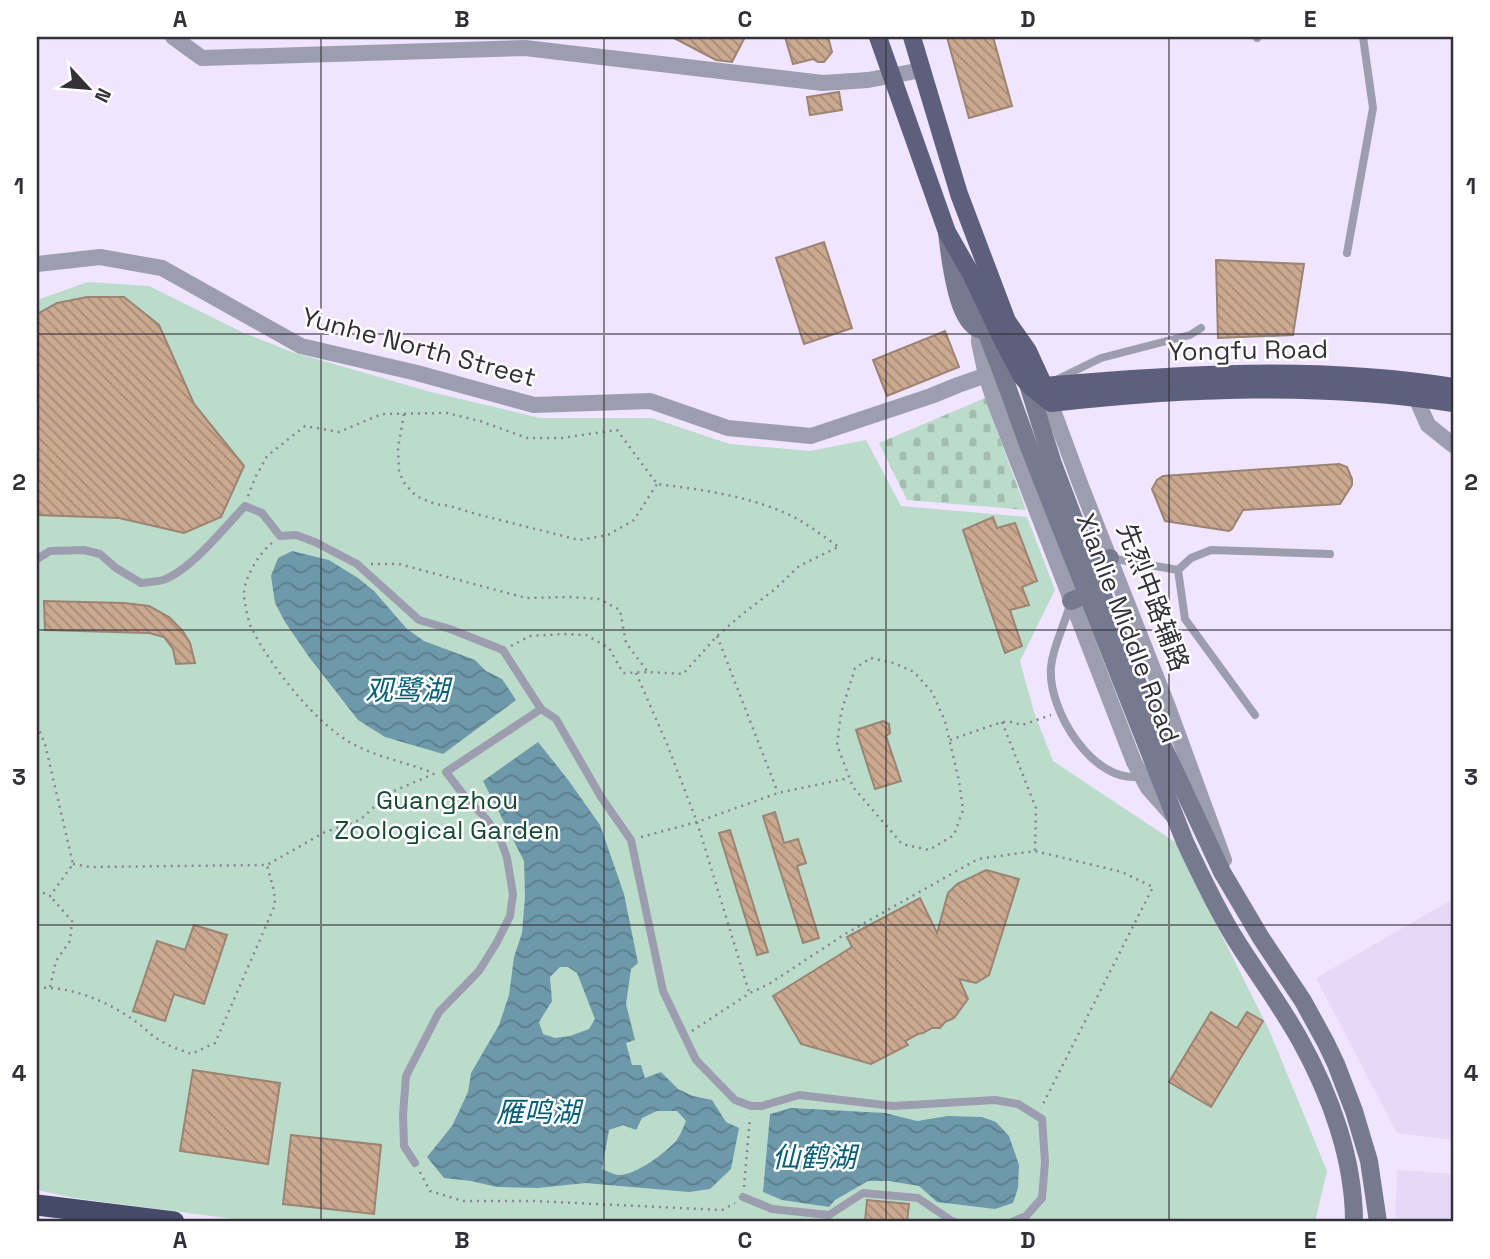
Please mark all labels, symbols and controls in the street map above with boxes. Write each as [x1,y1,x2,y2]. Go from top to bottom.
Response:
text: A [173,4,188,34]
text: B [454,4,470,34]
text: C [738,4,752,34]
text: D [1020,4,1036,34]
text: E [1304,4,1316,34]
north arrow [52,52,122,122]
text: N [89,84,117,106]
text: 1 [14,171,24,201]
text: 1 [1466,171,1476,201]
street label: Yunhe North Street [298,299,540,395]
street label: Yongfu Road [1168,332,1328,368]
text: 2 [12,467,26,497]
text: 2 [1464,467,1478,497]
street label: Xianlie Middle Road [1069,508,1187,748]
street label: 先烈中路辅路 [1109,518,1197,676]
water label: 观鹭湖 [365,672,453,708]
text: 3 [12,762,26,792]
text: 3 [1464,762,1478,792]
park label: Guangzhou Zoological Garden [334,783,560,847]
text: 4 [12,1058,27,1088]
text: 4 [1464,1058,1479,1088]
water label: 雁鸣湖 [496,1094,584,1130]
water label: 仙鹤湖 [772,1139,860,1175]
text: A [173,1225,188,1255]
text: B [454,1225,470,1255]
text: C [738,1225,752,1255]
text: D [1020,1225,1036,1255]
text: E [1304,1225,1316,1255]

